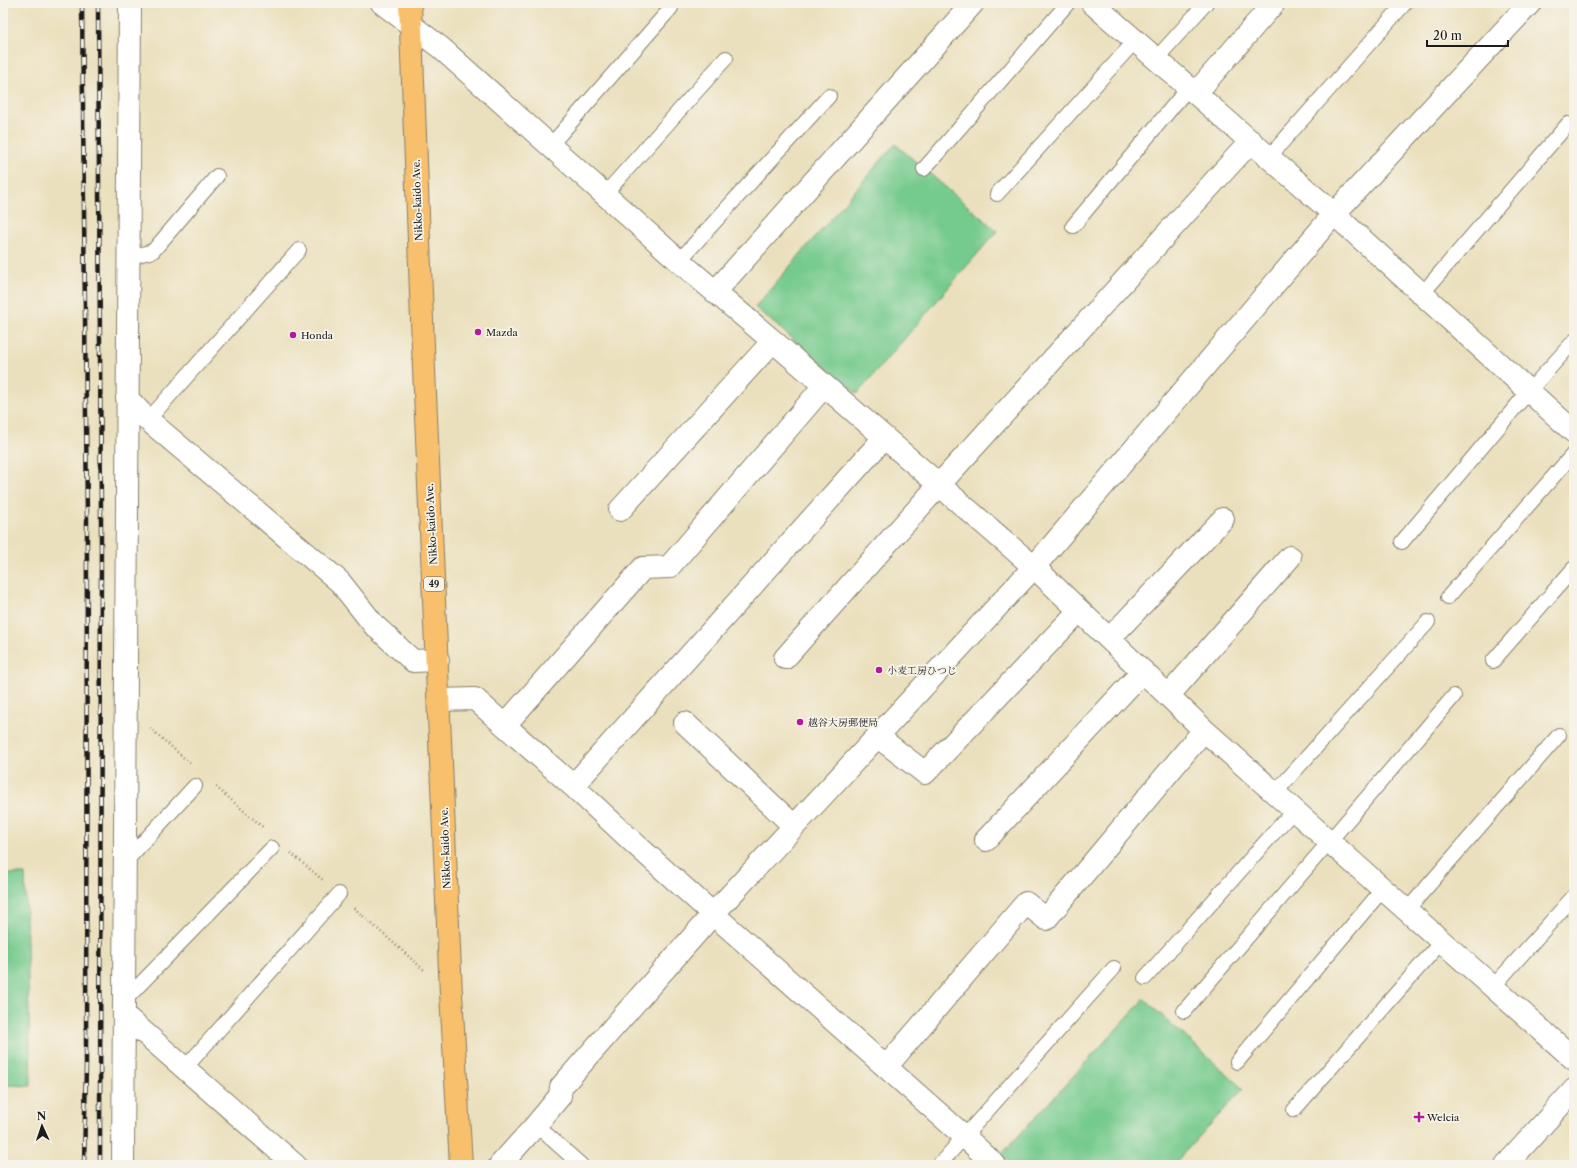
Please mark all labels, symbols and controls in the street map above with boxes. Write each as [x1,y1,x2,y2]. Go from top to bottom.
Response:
scale bar [1427,22,1508,48]
text: 20 m [1433,28,1462,43]
street label: Nikko-kaido Ave. [410,159,425,241]
place label: Mazda [486,326,519,339]
marker: Mazda [473,327,483,337]
place label: Honda [301,329,334,342]
marker: Honda [288,330,298,340]
street label: Nikko-kaido Ave. [423,482,440,565]
road number: 49 [424,577,444,591]
place label: 小麦工房ひつじ [887,664,957,677]
marker: 小麦工房ひつじ [874,665,884,675]
place label: 越谷大房郵便局 [808,716,878,729]
marker: 越谷大房郵便局 [795,717,805,727]
street label: Nikko-kaido Ave. [438,807,453,889]
north arrow [22,1106,62,1146]
text: N [36,1109,47,1123]
place label: Welcia [1426,1111,1460,1124]
marker: Welcia [1414,1112,1424,1122]

